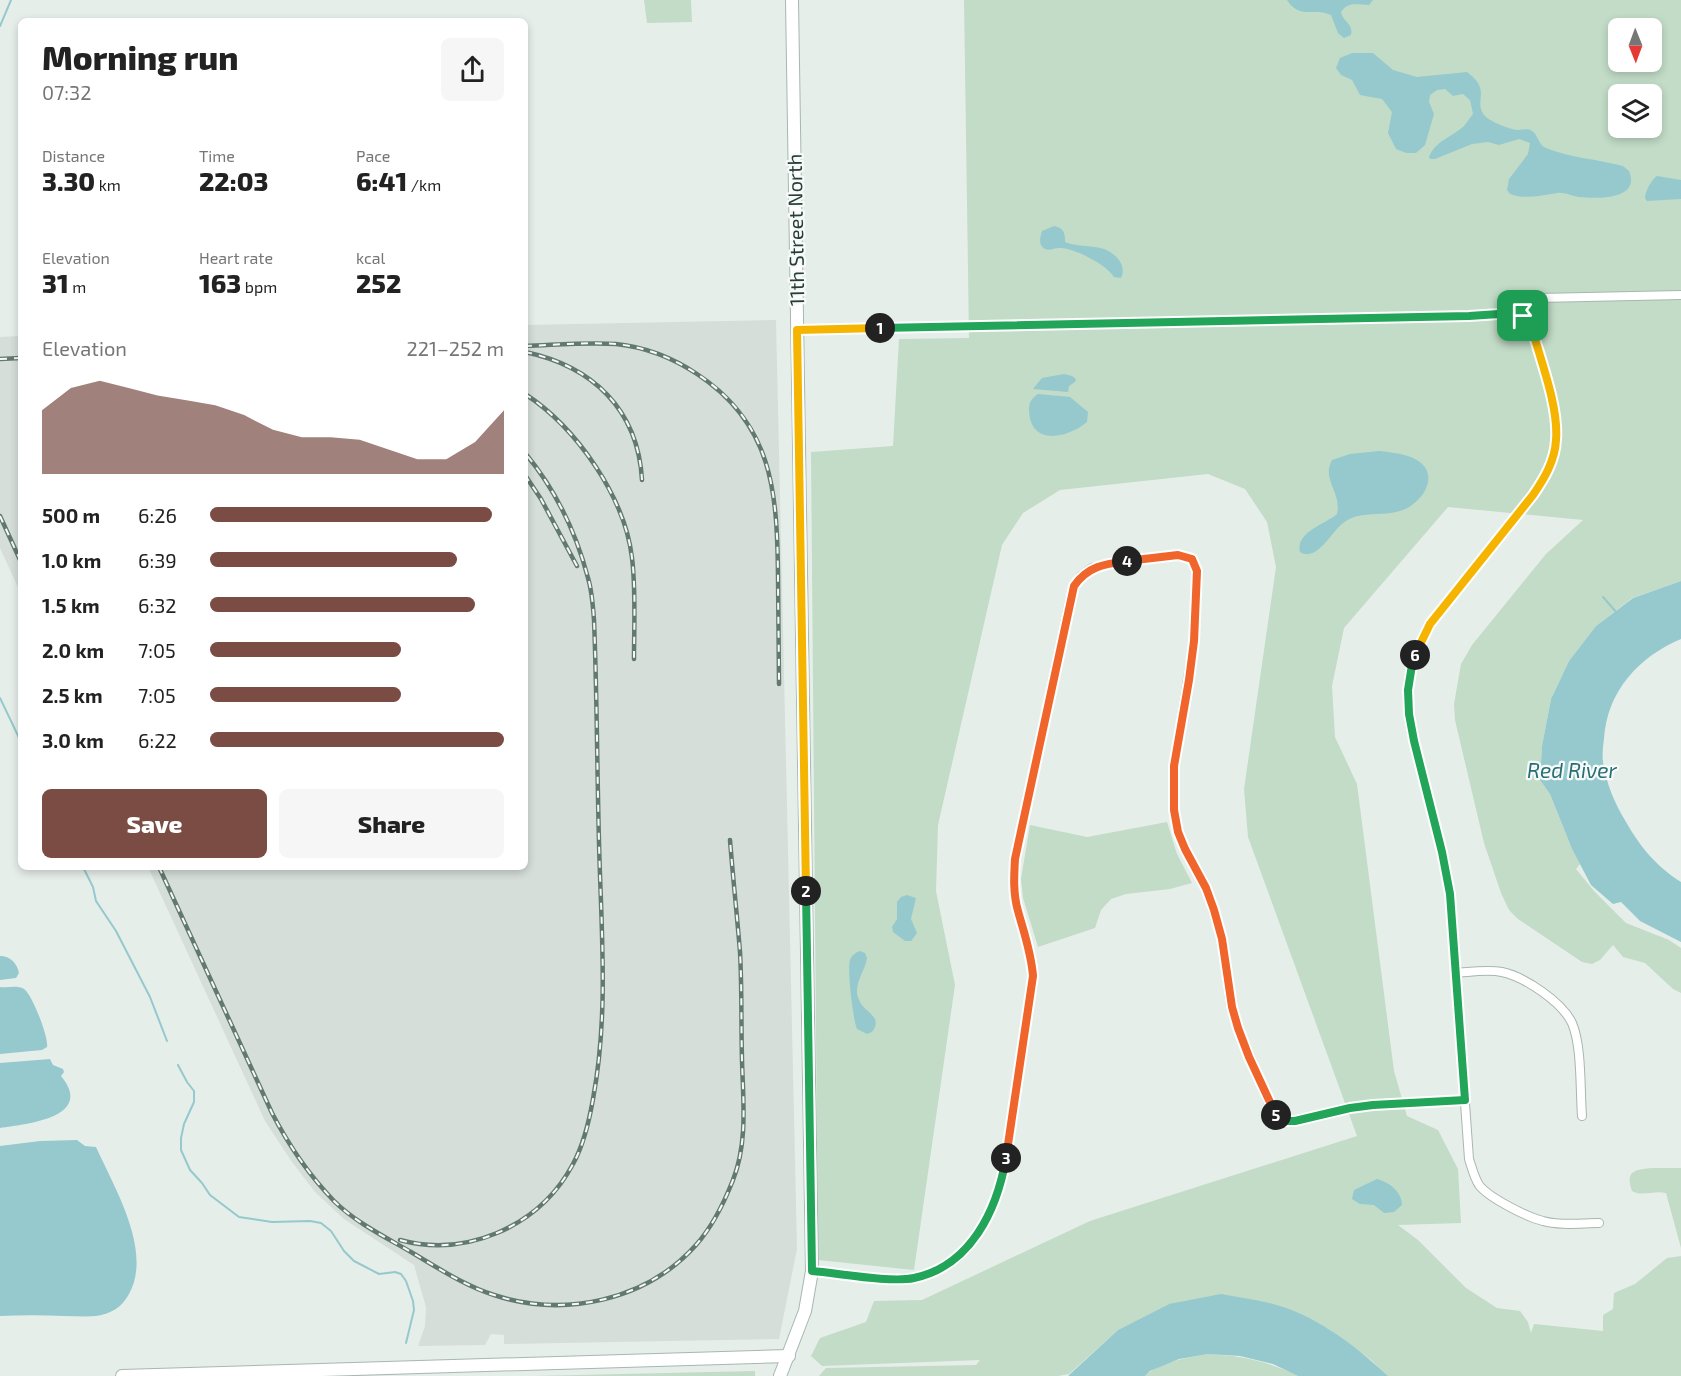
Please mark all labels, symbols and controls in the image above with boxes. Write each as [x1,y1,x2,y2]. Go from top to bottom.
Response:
north arrow [1608,18,1662,72]
map controls [1608,18,1662,138]
text: Morning run [42,37,239,77]
button: share [441,38,504,101]
text: 07:32 [42,80,91,104]
button: layers [1608,84,1662,138]
text: Distance [42,146,105,165]
text: Time [199,146,235,165]
text: Pace [356,146,390,165]
street label: 11th Street North [782,154,808,306]
text: 3.30 [42,165,95,196]
text: 22:03 [199,165,268,196]
text: 6:41 [356,165,407,196]
text: km [95,175,121,194]
text: /km [407,175,441,194]
text: Elevation [42,248,110,267]
text: Heart rate [199,248,273,267]
text: kcal [356,248,385,267]
text: 31 [42,267,69,298]
text: 163 [199,267,241,298]
text: 252 [356,267,401,298]
text: m [69,277,86,296]
text: bpm [241,277,277,296]
pin [1497,290,1548,341]
icon: arrive [1506,299,1539,332]
pin: 1 [865,313,895,343]
text: 1 [877,318,883,337]
text: Elevation [42,336,127,360]
text: 221–252 m [407,336,504,360]
text: 500 m [42,503,100,527]
text: 6:26 [138,503,177,527]
pin: 4 [1112,546,1142,576]
text: 1.0 km [42,548,101,572]
text: 6:39 [138,548,177,572]
text: 4 [1122,551,1132,570]
text: 1.5 km [42,593,100,617]
text: 6:32 [138,593,177,617]
text: 2.0 km [42,638,104,662]
text: 7:05 [138,638,176,662]
pin: 6 [1400,640,1430,670]
text: 6 [1410,645,1420,664]
text: 2.5 km [42,683,103,707]
text: 7:05 [138,683,176,707]
text: 3.0 km [42,728,104,752]
text: 6:22 [138,728,177,752]
water label: Red River [1527,757,1618,782]
button: Save [42,789,267,858]
button: Share [279,789,504,858]
pin: 2 [791,876,821,906]
text: 2 [801,881,811,900]
pin: 5 [1261,1100,1291,1130]
text: 5 [1272,1105,1280,1124]
pin: 3 [991,1143,1021,1173]
text: 3 [1001,1148,1011,1167]

